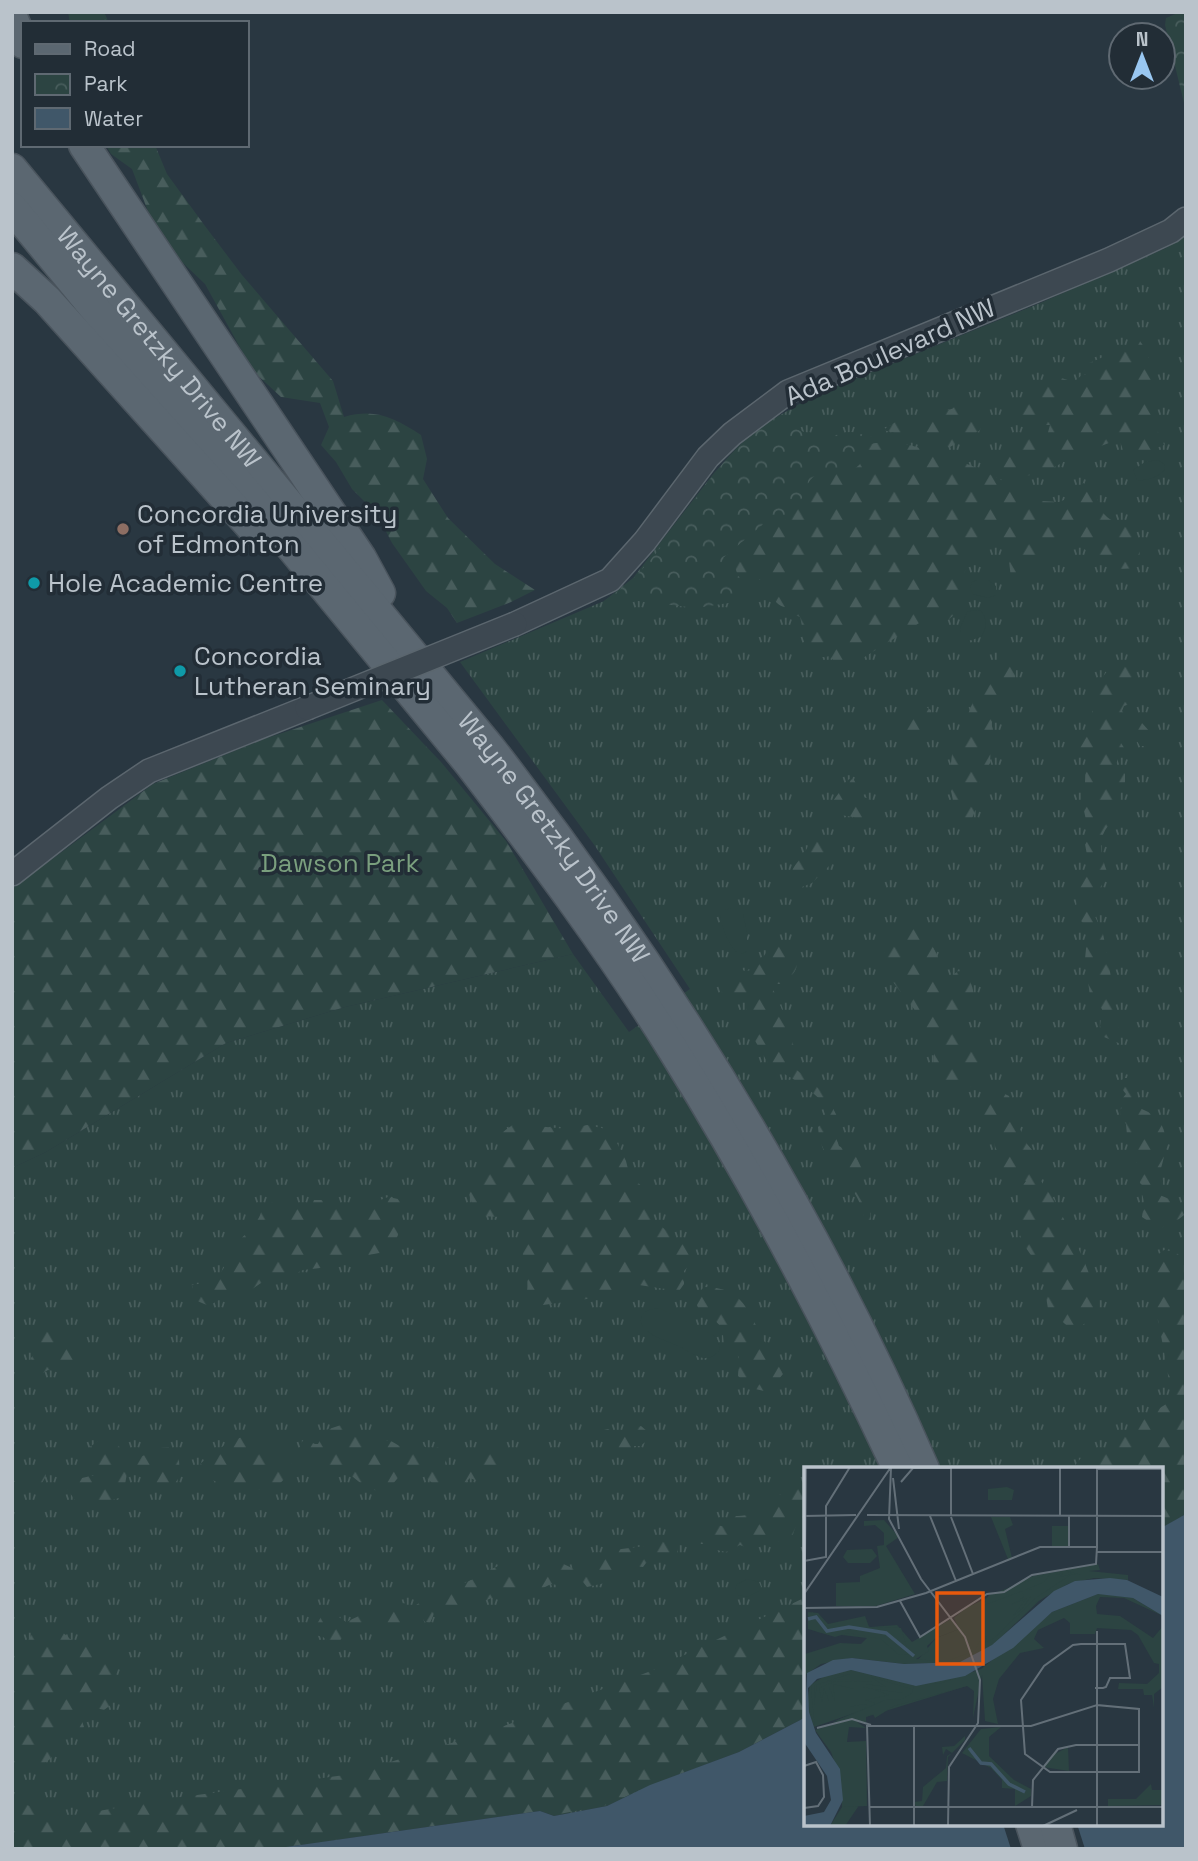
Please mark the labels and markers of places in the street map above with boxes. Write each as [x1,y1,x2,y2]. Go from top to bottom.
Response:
place label: Concordia University of Edmonton [137,497,397,561]
marker: Concordia University of Edmonton [115,521,131,537]
place label: Hole Academic Centre [48,566,323,600]
marker: Hole Academic Centre [26,575,42,591]
place label: Concordia Lutheran Seminary [194,639,431,703]
marker: Concordia Lutheran Seminary [172,663,188,679]

